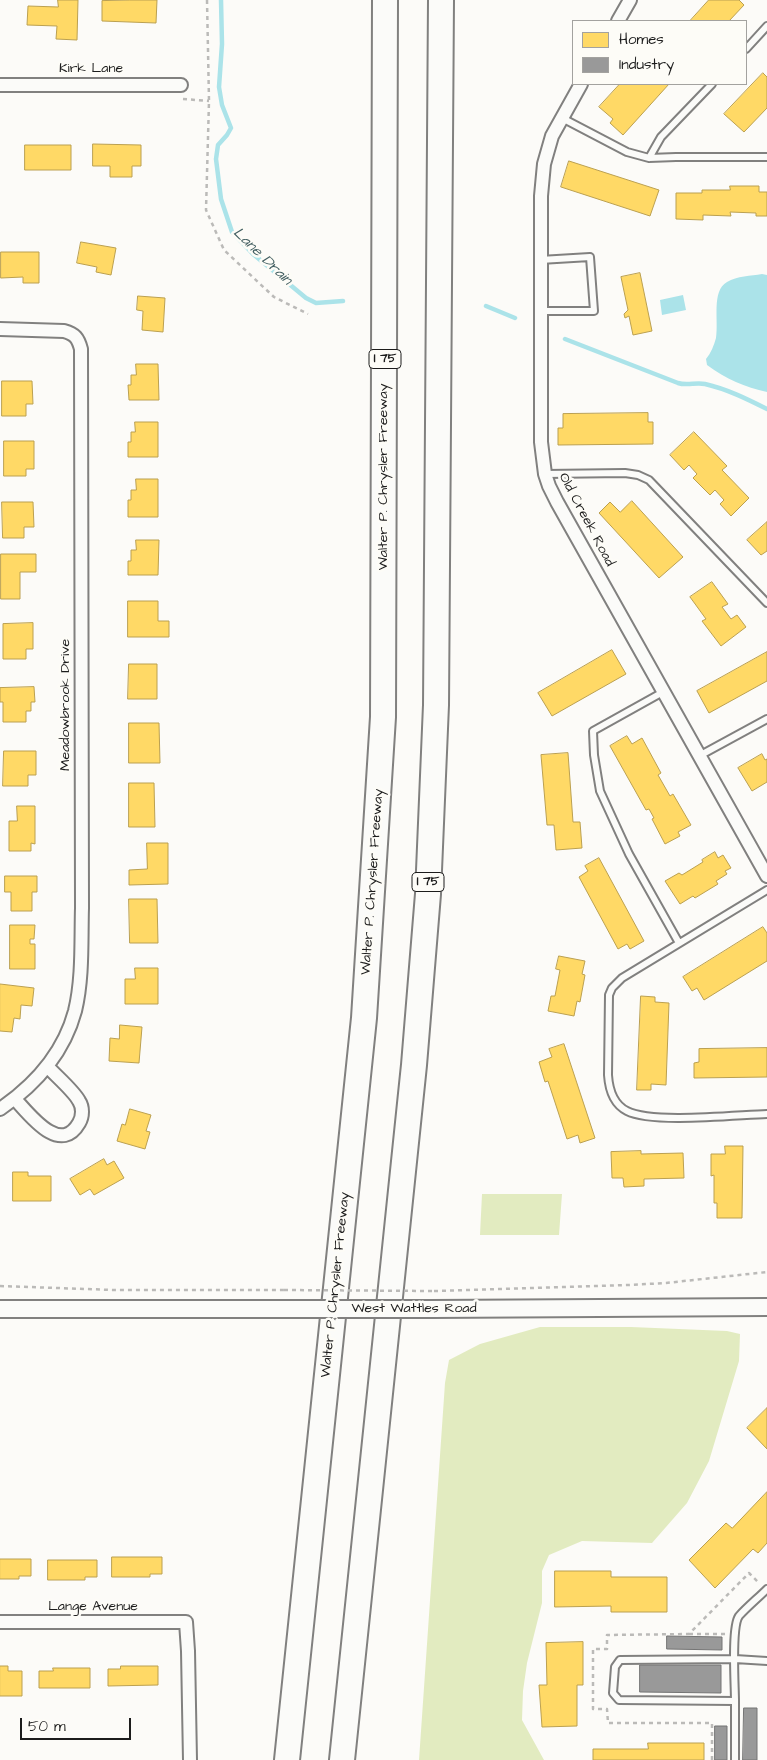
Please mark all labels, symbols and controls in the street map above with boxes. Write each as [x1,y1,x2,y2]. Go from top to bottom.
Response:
legend [572,20,747,85]
text: Homes [619,29,664,50]
text: Industry [619,54,674,75]
street label: Kirk Lane [59,61,123,77]
water label: Lane Drain [229,224,295,290]
road number: I 75 [369,349,401,368]
street label: Walter P. Chrysler Freeway [376,384,392,570]
street label: Old Creek Road [554,470,618,570]
street label: Meadowbrook Drive [58,639,74,771]
street label: Walter P. Chrysler Freeway [358,788,388,976]
road number: I 75 [412,872,444,892]
street label: Walter P. Chrysler Freeway [318,1191,354,1379]
street label: West Wattles Road [351,1301,477,1317]
street label: Lange Avenue [48,1599,138,1615]
scale bar [22,1708,134,1740]
text: 50 m [28,1716,66,1737]

